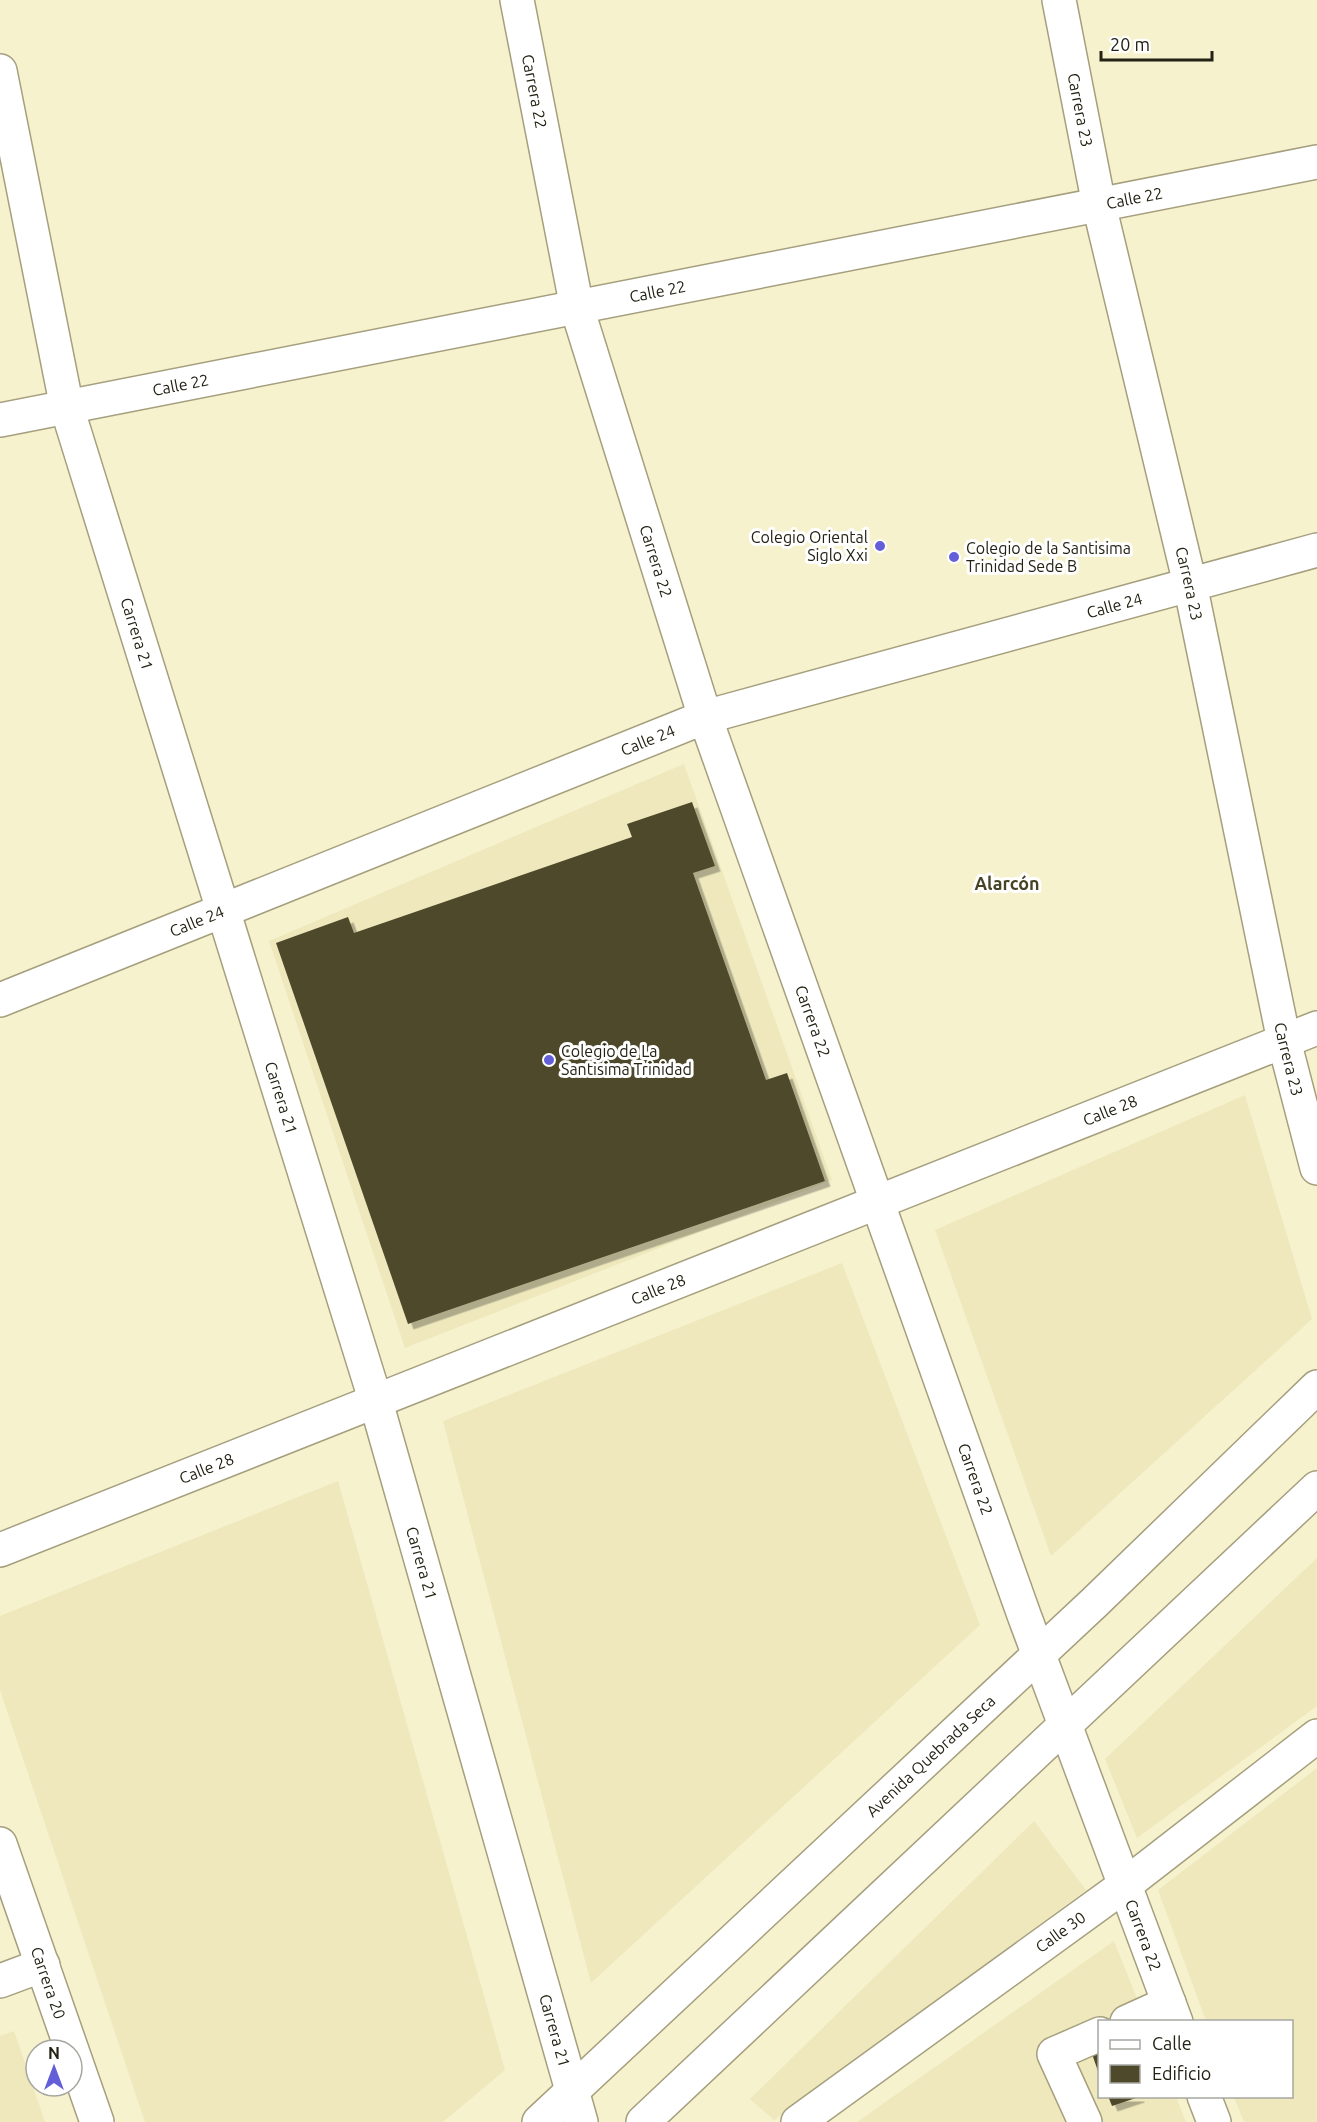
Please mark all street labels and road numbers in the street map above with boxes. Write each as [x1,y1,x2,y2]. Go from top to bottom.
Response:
street label: Carrera 22 [519,53,551,130]
street label: Carrera 23 [1064,71,1096,148]
street label: Calle 22 [1105,183,1164,212]
street label: Calle 22 [628,277,687,306]
street label: Calle 22 [151,370,210,399]
street label: Carrera 22 [636,523,676,600]
street label: Carrera 23 [1172,545,1206,622]
street label: Calle 24 [1084,589,1144,621]
street label: Carrera 21 [117,595,157,672]
street label: Calle 24 [618,721,678,759]
street label: Calle 24 [167,902,227,940]
street label: Carrera 22 [792,983,834,1059]
street label: Carrera 23 [1271,1021,1307,1098]
street label: Carrera 21 [262,1059,301,1136]
street label: Calle 28 [1080,1091,1140,1129]
street label: Calle 28 [628,1270,688,1308]
street label: Carrera 22 [955,1441,997,1517]
street label: Calle 28 [177,1449,236,1487]
street label: Carrera 21 [403,1525,441,1602]
street label: Avenida Quebrada Seca [862,1691,998,1820]
street label: Carrera 22 [1122,1897,1165,1973]
street label: Calle 30 [1032,1908,1089,1956]
street label: Carrera 20 [28,1944,69,2021]
street label: Carrera 21 [536,1992,574,2069]

